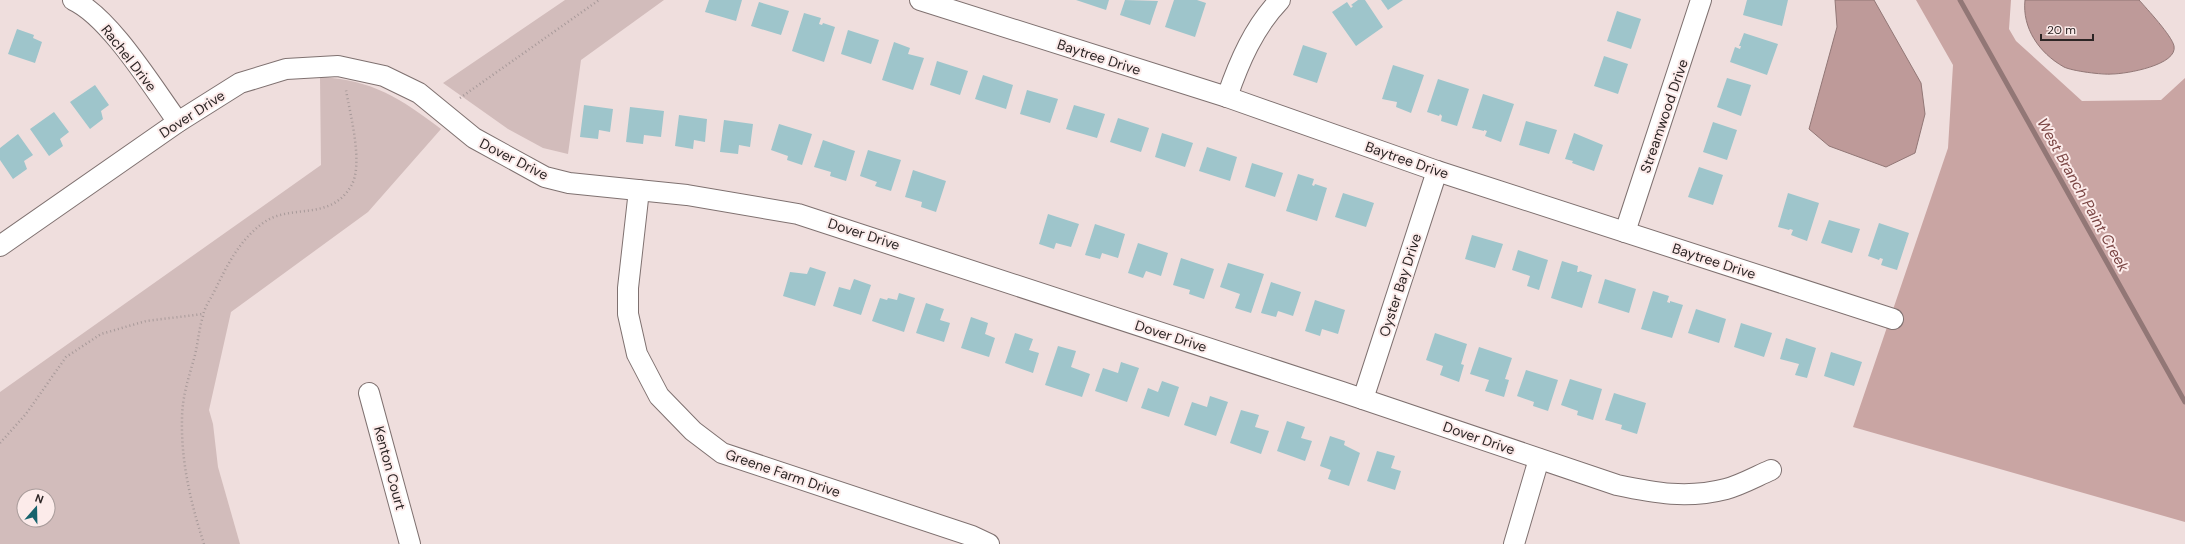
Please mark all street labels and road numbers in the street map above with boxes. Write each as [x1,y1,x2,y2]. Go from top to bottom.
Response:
street label: Rachel Drive [97,21,161,95]
street label: Baytree Drive [1055,35,1143,79]
street label: Streamwood Drive [1636,57,1692,175]
street label: Dover Drive [156,86,228,142]
street label: Dover Drive [477,134,551,184]
street label: Baytree Drive [1363,137,1451,183]
street label: Dover Drive [826,214,902,254]
street label: Oyster Bay Drive [1375,231,1425,339]
street label: Baytree Drive [1670,239,1758,283]
street label: Dover Drive [1133,316,1209,356]
street label: Dover Drive [1441,417,1517,459]
street label: Kenton Court [370,424,410,512]
street label: Greene Farm Drive [723,445,843,501]

